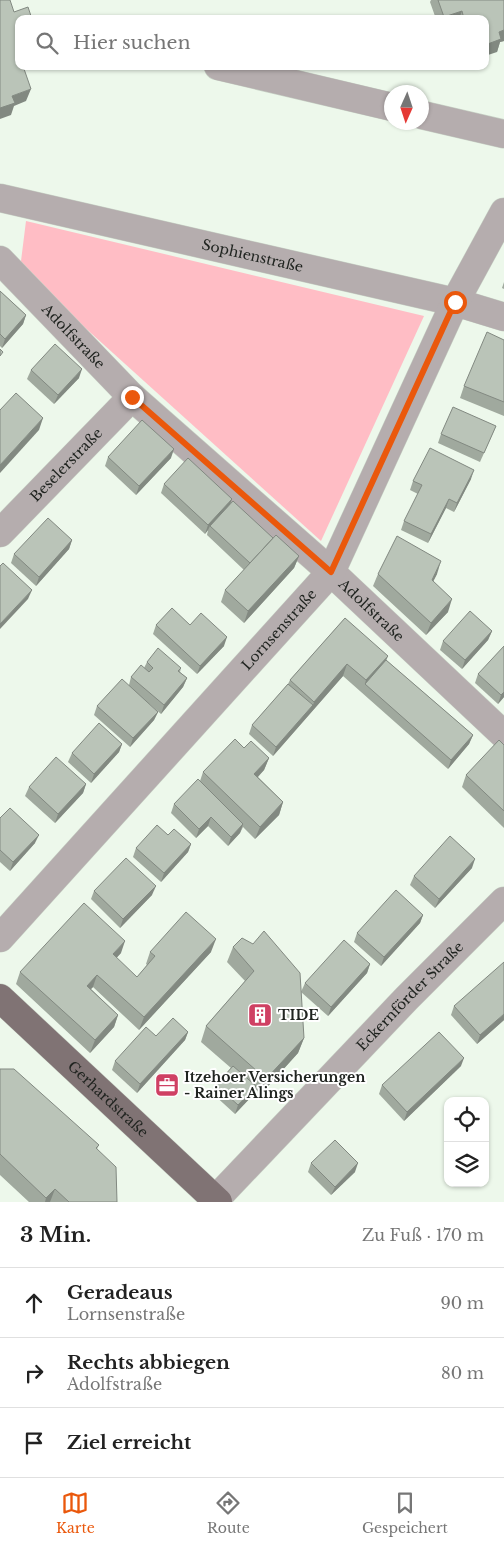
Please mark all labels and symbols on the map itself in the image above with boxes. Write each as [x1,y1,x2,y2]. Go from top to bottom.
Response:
north arrow [384,85,429,130]
street label: Sophienstraße [200,235,305,276]
route start [444,291,467,314]
street label: Adolfstraße [37,299,109,373]
route end [121,386,144,409]
street label: Beselerstraße [26,424,106,506]
street label: Adolfstraße [334,574,408,645]
street label: Lornsenstraße [238,585,320,674]
street label: Eckernförder Straße [353,938,467,1054]
building icon: TIDE [247,1002,273,1028]
place label: TIDE [278,1006,319,1024]
street label: Gerhardstraße [64,1057,152,1141]
place label: Itzehoer Versicherungen - Rainer Alings [184,1068,365,1102]
office icon: Itzehoer Versicherungen - Rainer Alings [154,1072,180,1098]

